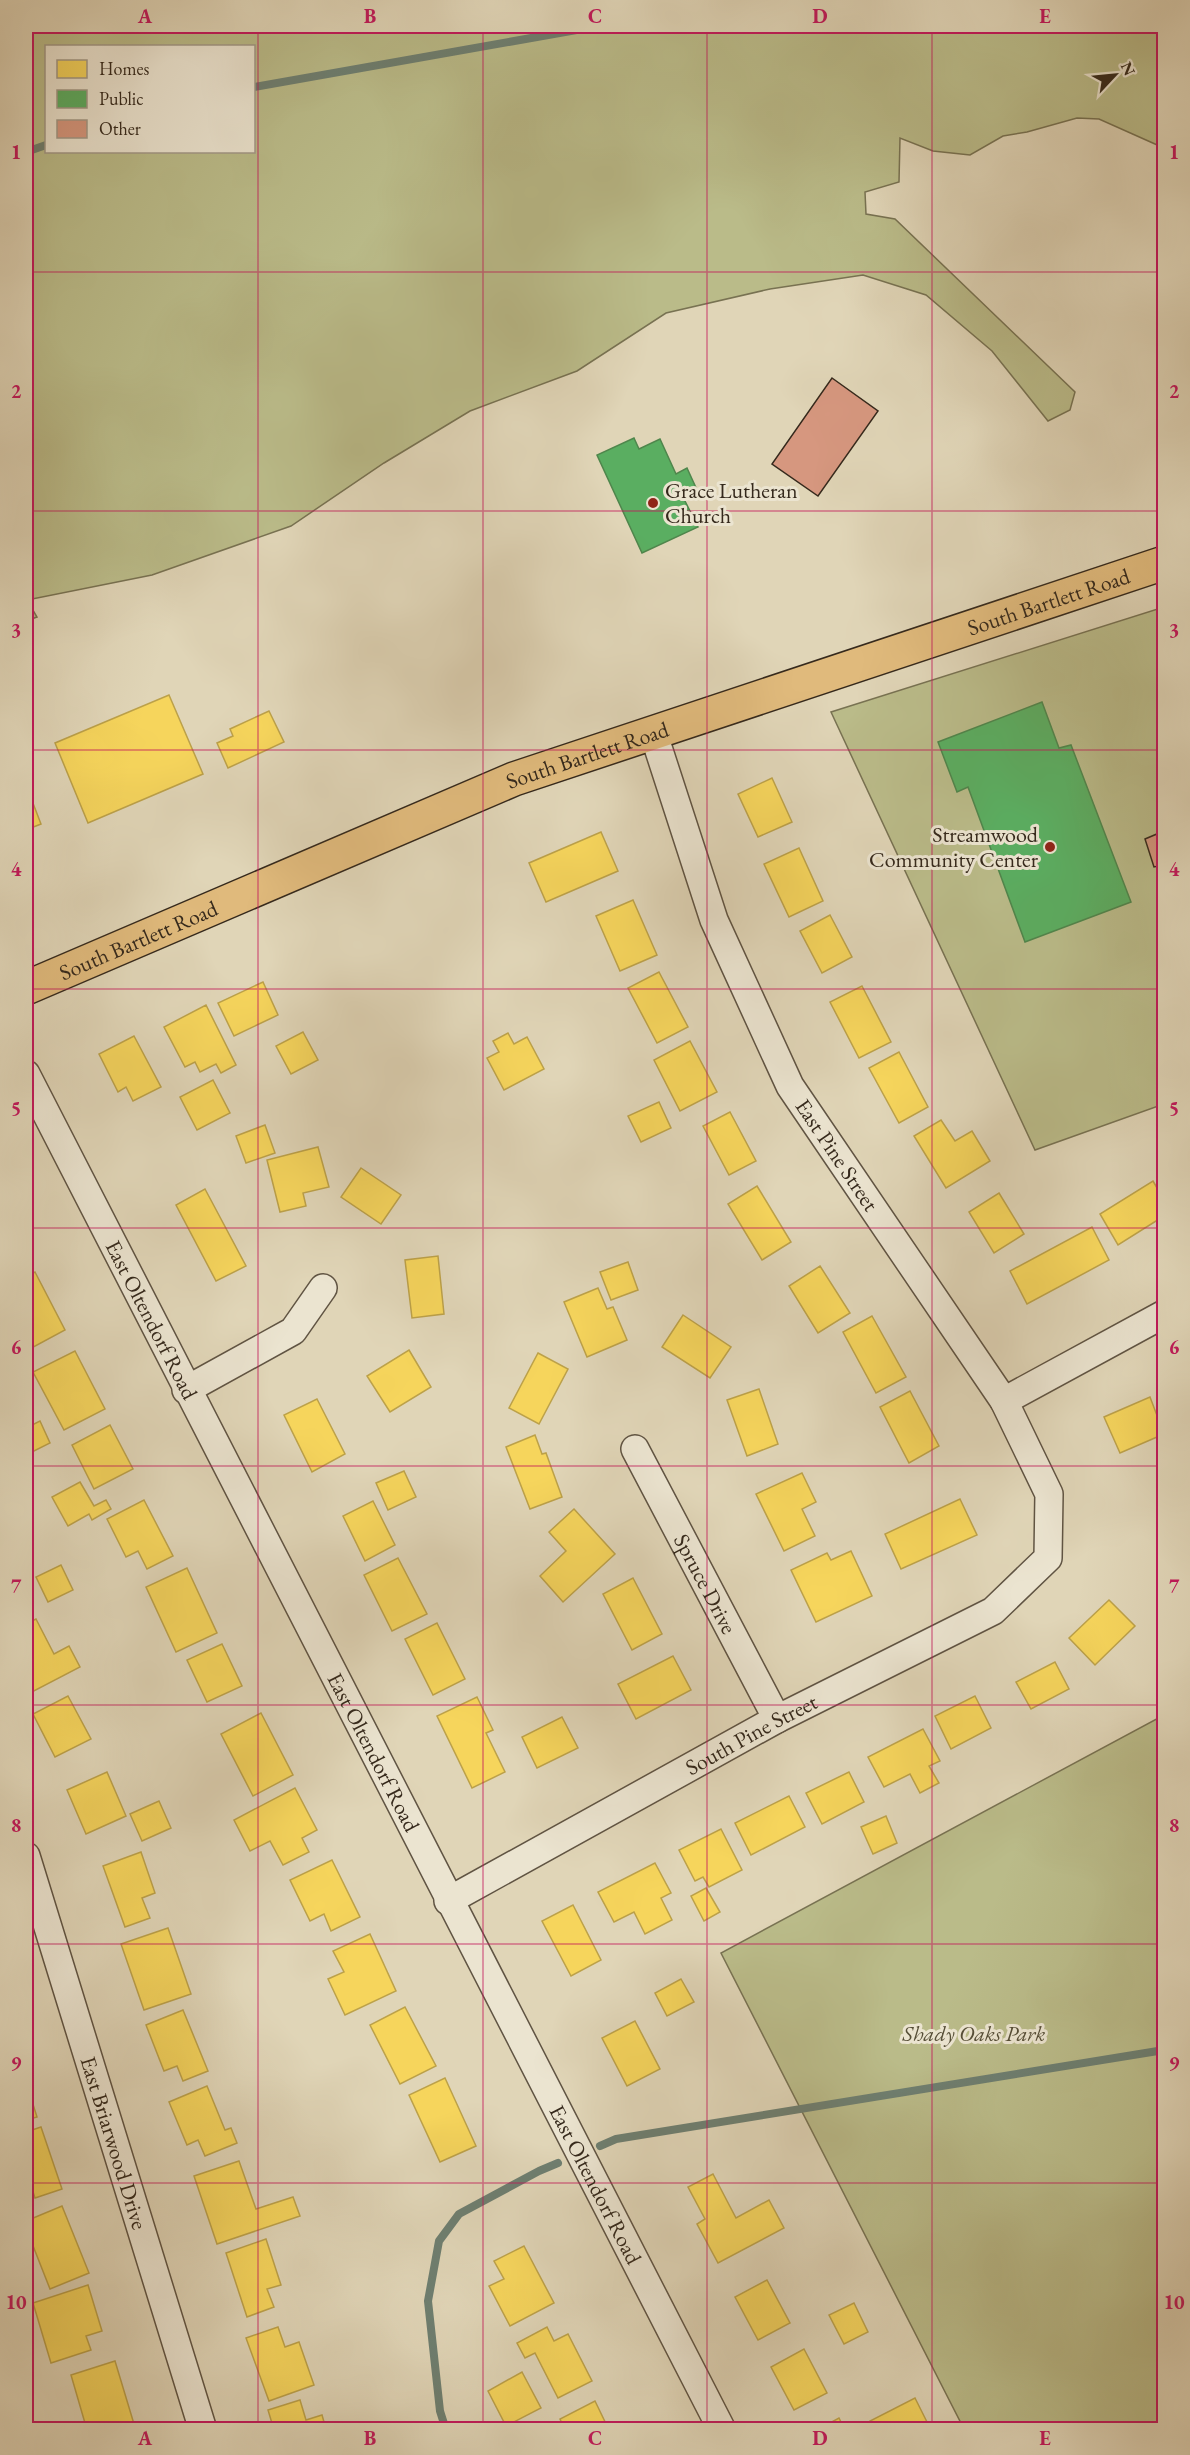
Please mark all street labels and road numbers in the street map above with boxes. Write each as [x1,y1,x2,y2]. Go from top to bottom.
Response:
street label: South Bartlett Road [963,561,1134,642]
street label: South Bartlett Road [501,714,673,795]
street label: South Bartlett Road [54,893,223,987]
street label: East Pine Street [789,1093,885,1217]
street label: East Oltendorf Road [99,1235,205,1405]
street label: Spruce Drive [668,1528,744,1639]
street label: East Oltendorf Road [321,1667,427,1837]
street label: South Pine Street [680,1687,822,1782]
street label: East Briarwood Drive [74,2053,155,2233]
street label: East Oltendorf Road [543,2100,649,2270]

